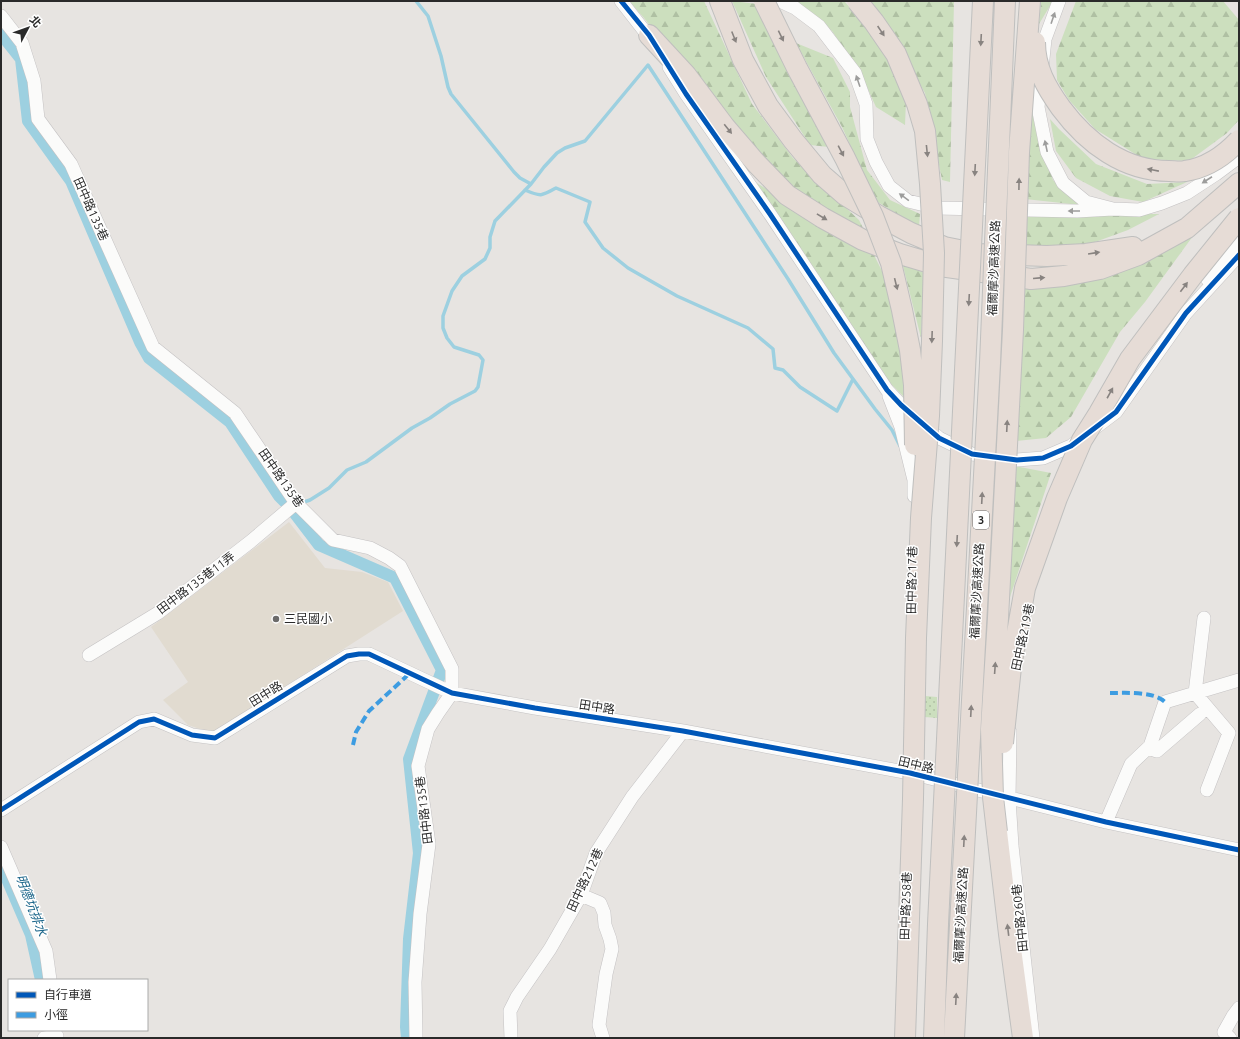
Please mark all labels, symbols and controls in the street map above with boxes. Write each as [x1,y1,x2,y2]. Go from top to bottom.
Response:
north arrow [8,8,48,48]
one-way arrow [1050,12,1056,24]
text: 北 [27,13,44,30]
one-way arrow [877,26,885,37]
one-way arrow [778,31,784,42]
one-way arrow [732,32,738,44]
one-way arrow [978,34,984,47]
one-way arrow [854,74,860,86]
one-way arrow [723,124,732,135]
one-way arrow [1043,140,1049,152]
one-way arrow [924,145,930,157]
one-way arrow [838,146,845,157]
one-way arrow [972,164,978,177]
one-way arrow [1147,166,1160,172]
street label: 田中路135巷 [72,175,111,243]
one-way arrow [1202,176,1213,183]
one-way arrow [1015,178,1022,190]
one-way arrow [898,193,909,201]
one-way arrow [1067,208,1080,214]
one-way arrow [817,213,827,221]
street label: 福爾摩沙高速公路 [985,220,1002,316]
one-way arrow [1088,250,1100,256]
one-way arrow [1033,275,1045,282]
one-way arrow [893,278,899,290]
one-way arrow [1180,282,1188,293]
one-way arrow [965,294,972,306]
one-way arrow [929,331,935,344]
one-way arrow [1106,388,1113,399]
one-way arrow [1004,419,1010,432]
street label: 田中路135巷 [256,446,306,509]
one-way arrow [979,492,986,504]
road number: 3 [973,511,989,529]
one-way arrow [953,535,960,547]
street label: 福爾摩沙高速公路 [967,543,986,639]
street label: 田中路217巷 [904,546,919,614]
street label: 田中路135巷11弄 [154,549,237,616]
street label: 田中路219巷 [1009,602,1036,672]
place label: 三民國小 [284,612,332,625]
marker: 三民國小 [271,614,281,624]
one-way arrow [991,662,998,674]
street label: 田中路 [247,679,284,709]
street label: 田中路 [578,697,616,716]
one-way arrow [967,705,974,717]
street label: 田中路 [897,754,935,775]
street label: 田中路135巷 [413,775,434,845]
one-way arrow [961,835,968,847]
street label: 田中路212巷 [564,846,605,913]
street label: 福爾摩沙高速公路 [951,867,970,963]
water label: 明德坑排水 [14,872,51,939]
street label: 田中路258巷 [898,872,913,940]
street label: 田中路260巷 [1009,883,1030,953]
one-way arrow [1005,924,1011,936]
legend [8,979,148,1031]
text: 自行車道 [44,988,92,1001]
one-way arrow [953,993,960,1005]
text: 小徑 [44,1008,68,1021]

